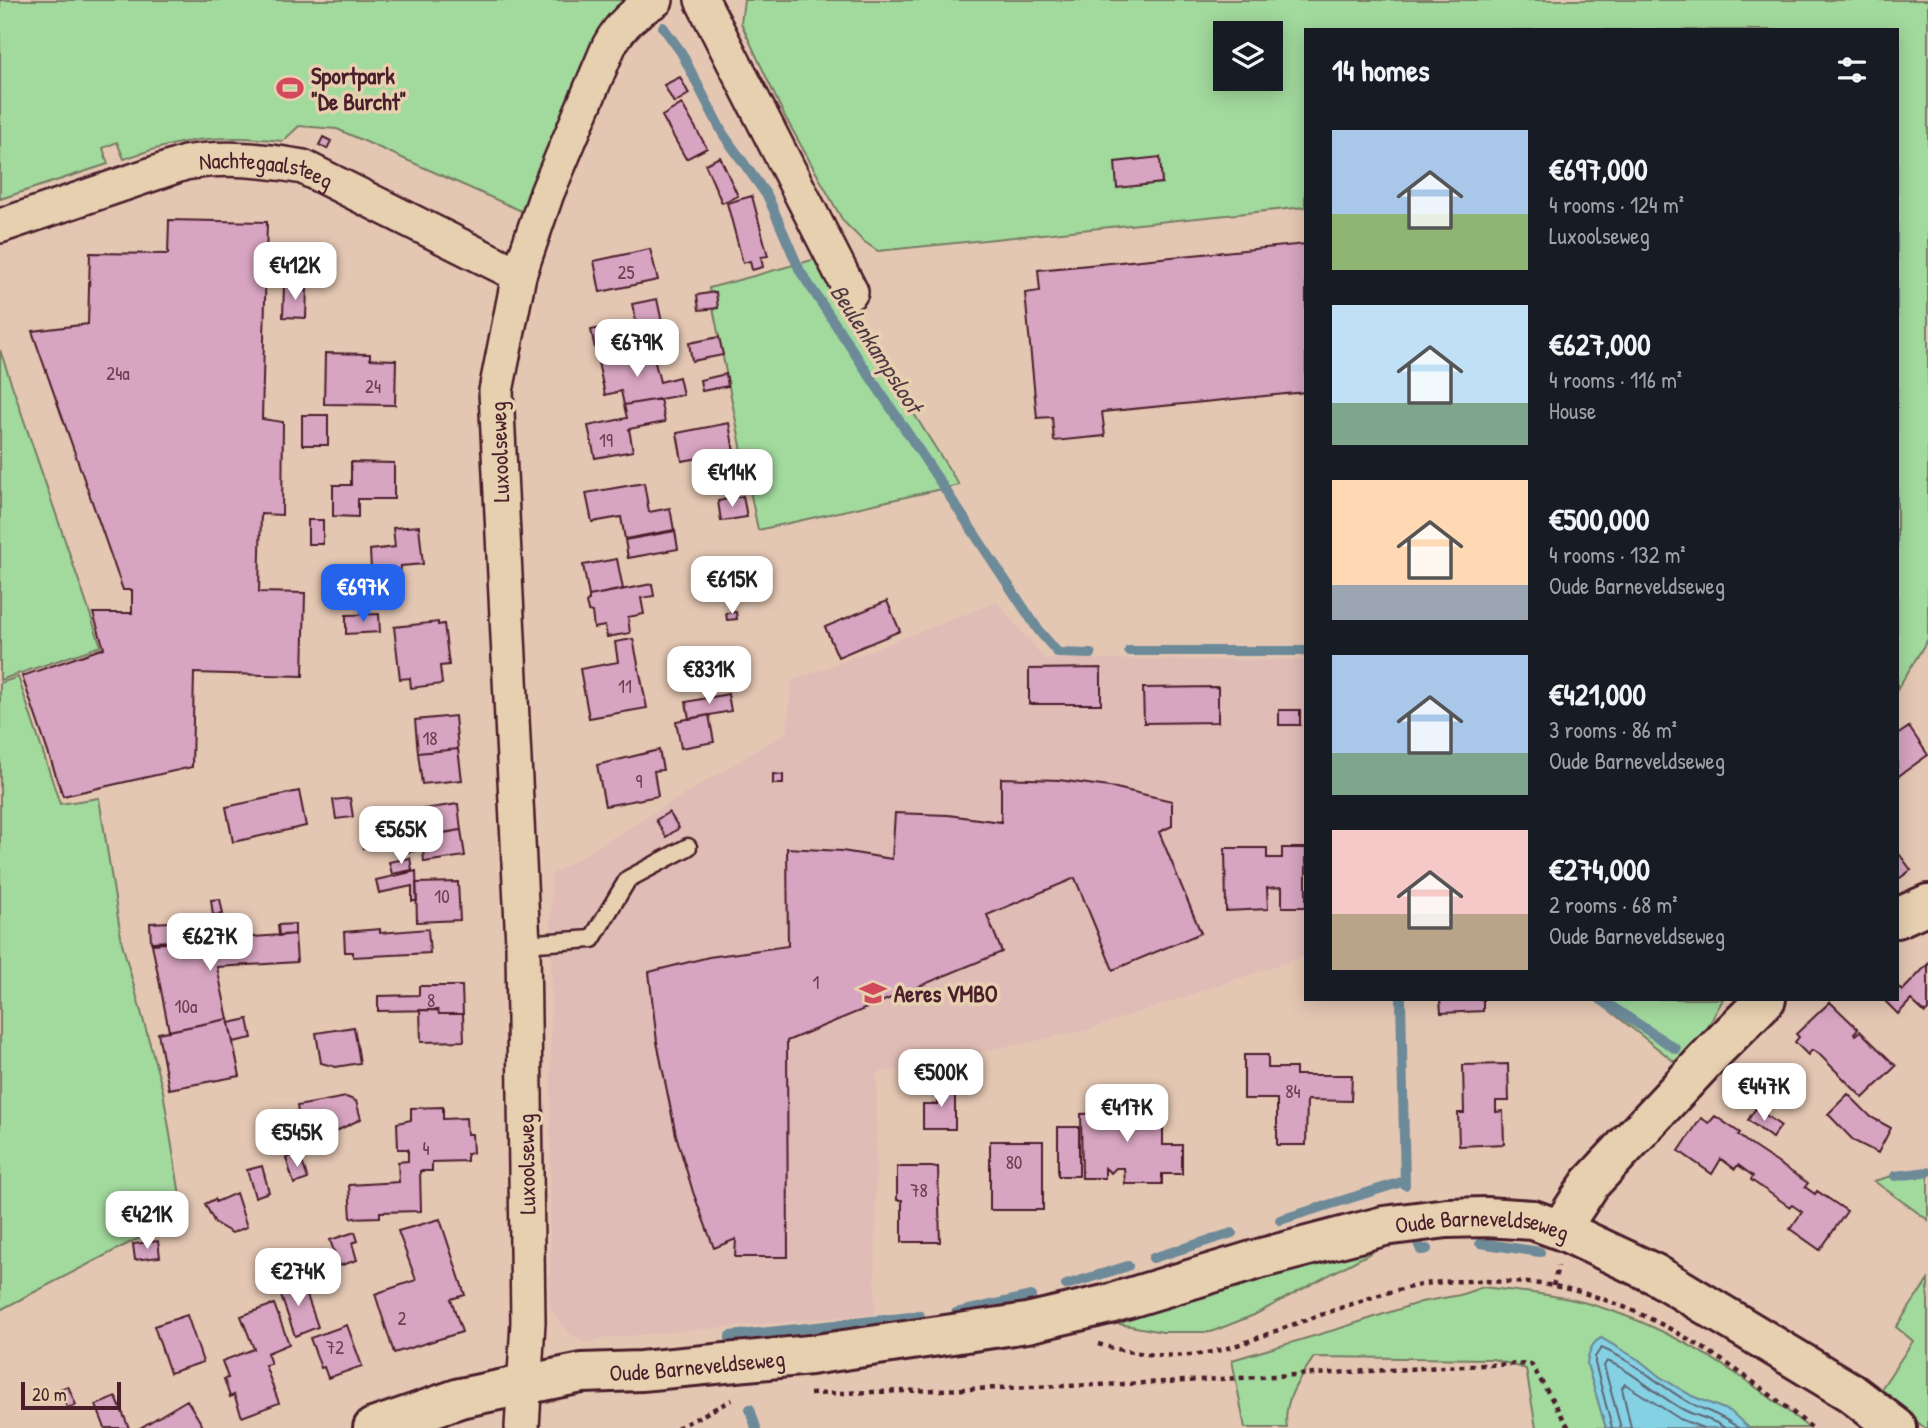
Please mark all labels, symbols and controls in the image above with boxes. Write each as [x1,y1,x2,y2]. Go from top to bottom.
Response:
map controls [1213,21,1283,91]
button: layers [1213,21,1283,91]
text: 14 homes [1332,50,1430,90]
icon: filters [1833,51,1871,89]
place label: Sportpark "De Burcht" [311,60,407,117]
sports icon: Sportpark "De Burcht" [275,73,305,103]
street label: Nachtegaalsteeg [198,144,339,195]
text: €697,000 [1549,149,1648,189]
icon: home [1388,158,1472,242]
text: 4 rooms · 124 m² [1549,189,1684,220]
text: Luxoolseweg [1549,220,1650,251]
pin: €412K [246,243,344,302]
text: €412K [270,249,320,280]
house number: 25 [618,259,634,285]
water label: Beulenkampsloot [823,278,933,422]
pin: €679K [588,320,686,379]
text: €627,000 [1549,324,1651,364]
text: €679K [611,326,663,357]
icon: home [1388,333,1472,417]
house number: 24a [106,360,130,386]
text: 4 rooms · 116 m² [1549,364,1682,395]
house number: 24 [365,373,381,399]
text: House [1549,395,1596,426]
street label: Luxoolseweg [482,401,516,503]
house number: 19 [599,427,613,453]
pin: €414K [683,449,781,509]
text: €414K [708,456,756,487]
text: €500,000 [1549,499,1649,539]
icon: home [1388,508,1472,592]
text: 4 rooms · 132 m² [1549,539,1686,570]
pin: €615K [683,556,781,616]
text: €615K [707,563,757,594]
pin: €697K [314,564,412,624]
text: Oude Barneveldseweg [1549,570,1725,601]
text: €697K [337,571,389,602]
pin: €831K [660,646,758,706]
text: €831K [683,653,735,684]
house number: 11 [618,673,632,699]
text: €421,000 [1549,674,1646,714]
icon: home [1388,683,1472,767]
text: 3 rooms · 86 m² [1549,714,1677,745]
house number: 18 [422,725,438,751]
text: Oude Barneveldseweg [1549,745,1725,776]
house number: 9 [636,768,643,794]
pin: €565K [352,806,450,866]
text: €565K [375,813,427,844]
text: €274,000 [1549,849,1650,889]
icon: home [1388,858,1472,942]
house number: 10 [434,883,450,909]
text: 2 rooms · 68 m² [1549,889,1677,920]
pin: €627K [161,914,259,973]
text: €627K [183,920,237,951]
text: Oude Barneveldseweg [1549,920,1725,951]
house number: 1 [813,969,820,995]
school or university icon: Aeres VMBO [858,978,888,1008]
place label: Aeres VMBO [894,978,998,1009]
house number: 8 [427,987,435,1013]
house number: 10a [175,993,198,1019]
pin: €500K [892,1050,990,1109]
text: €500K [914,1056,968,1087]
pin: €447K [1715,1064,1813,1123]
text: €447K [1738,1070,1790,1101]
house number: 84 [1285,1078,1301,1104]
pin: €417K [1078,1084,1176,1144]
text: €417K [1101,1091,1153,1122]
pin: €545K [248,1110,346,1169]
street label: Luxoolseweg [510,1113,542,1215]
text: €545K [271,1116,323,1147]
house number: 4 [422,1135,430,1161]
house number: 80 [1006,1149,1022,1175]
house number: 78 [910,1177,928,1203]
pin: €421K [98,1192,196,1251]
text: €421K [122,1198,172,1229]
street label: Oude Barneveldseweg [1393,1201,1574,1247]
pin: €274K [249,1248,347,1308]
text: €274K [271,1255,325,1286]
house number: 2 [398,1305,407,1331]
house number: 72 [326,1334,344,1360]
street label: Oude Barneveldseweg [609,1342,786,1388]
scale bar [21,1379,121,1411]
text: 20 m [32,1381,67,1407]

